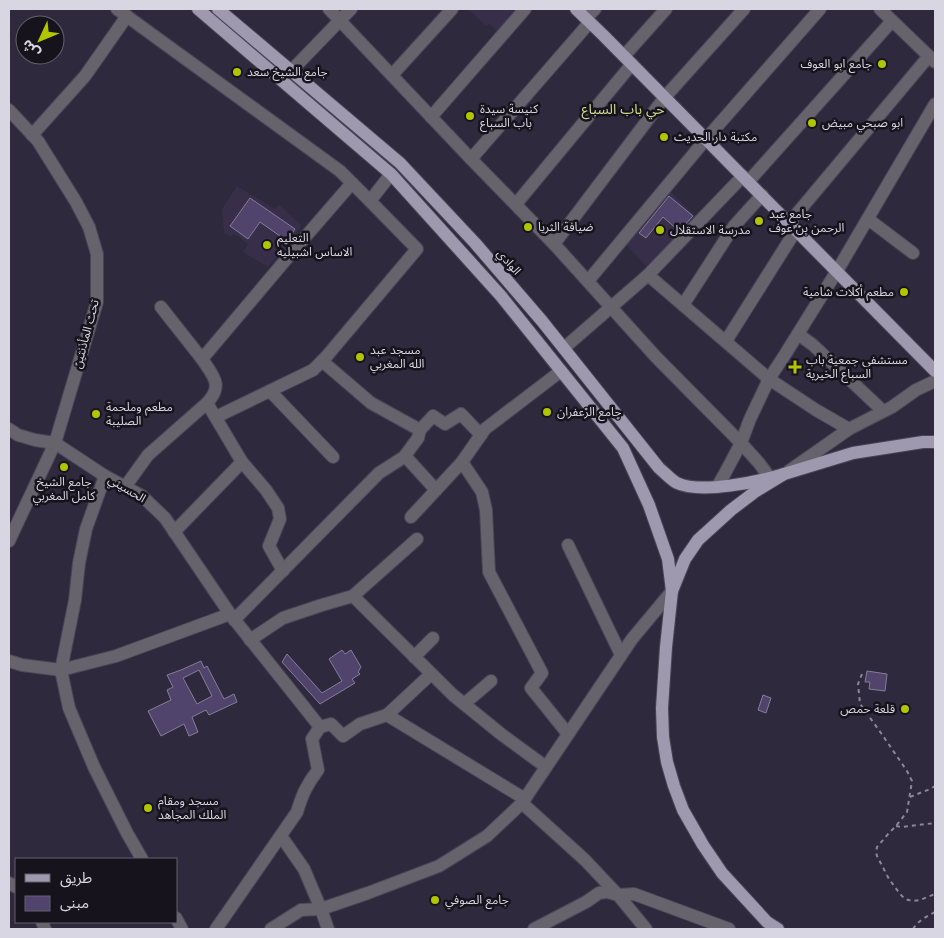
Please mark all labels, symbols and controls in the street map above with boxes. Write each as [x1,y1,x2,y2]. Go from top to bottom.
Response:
north arrow [15,15,65,65]
text: ش [18,37,43,62]
place label: جامع ابو العوف [801,56,872,73]
marker: جامع ابو العوف [876,58,888,70]
place label: جامع الشيخ سعد [247,64,327,81]
marker: جامع الشيخ سعد [231,66,243,78]
district label: حي باب السباع [581,100,665,120]
place label: كنيسة سيدة باب السباع [480,101,539,132]
marker: كنيسة سيدة باب السباع [464,110,476,122]
place label: ابو صبحي مبيض [822,115,903,133]
marker: ابو صبحي مبيض [806,117,818,129]
place label: مكتبة دار الحديث [674,129,757,144]
marker: مكتبة دار الحديث [658,131,670,143]
place label: جامع عبد الرحمن بن عوف [769,206,844,235]
marker: جامع عبد الرحمن بن عوف [753,215,765,227]
place label: ضيافة الثريا [538,219,593,234]
marker: ضيافة الثريا [522,221,534,233]
place label: مدرسة الاستقلال [670,222,751,237]
marker: مدرسة الاستقلال [654,224,666,236]
place label: التعلیم الاساس اشبیلیه [277,230,353,259]
marker: التعلیم الاساس اشبیلیه [261,239,273,251]
street label: الوادي [492,246,525,280]
place label: مطعم أكلات شامية [803,284,894,301]
marker: مطعم أكلات شامية [898,286,910,298]
street label: تحت المأذنتين [69,297,102,370]
place label: مسجد عبد الله المغربي [370,342,425,374]
marker: مسجد عبد الله المغربي [354,351,366,363]
place label: مستشفى جمعية باب السباع الخيرية [806,352,908,383]
marker: مستشفى جمعية باب السباع الخيرية [788,360,802,374]
place label: مطعم وملحمة الصليبة [106,399,173,428]
place label: جامع الزعفران [557,404,622,421]
marker: جامع الزعفران [541,406,553,418]
marker: مطعم وملحمة الصليبة [90,408,102,420]
marker: جامع الشيخ كامل المغربي [58,461,70,473]
street label: الحسيني [104,472,149,508]
place label: جامع الشيخ كامل المغربي [33,474,96,506]
place label: قلعة حمص [840,701,895,716]
marker: قلعة حمص [899,703,911,715]
place label: مسجد ومقام الملك المجاهد [158,793,226,822]
marker: مسجد ومقام الملك المجاهد [142,802,154,814]
legend [15,858,178,923]
text: طريق [60,868,92,888]
place label: جامع الصوفي [445,892,509,910]
text: مبنى [60,893,89,912]
marker: جامع الصوفي [429,894,441,906]

